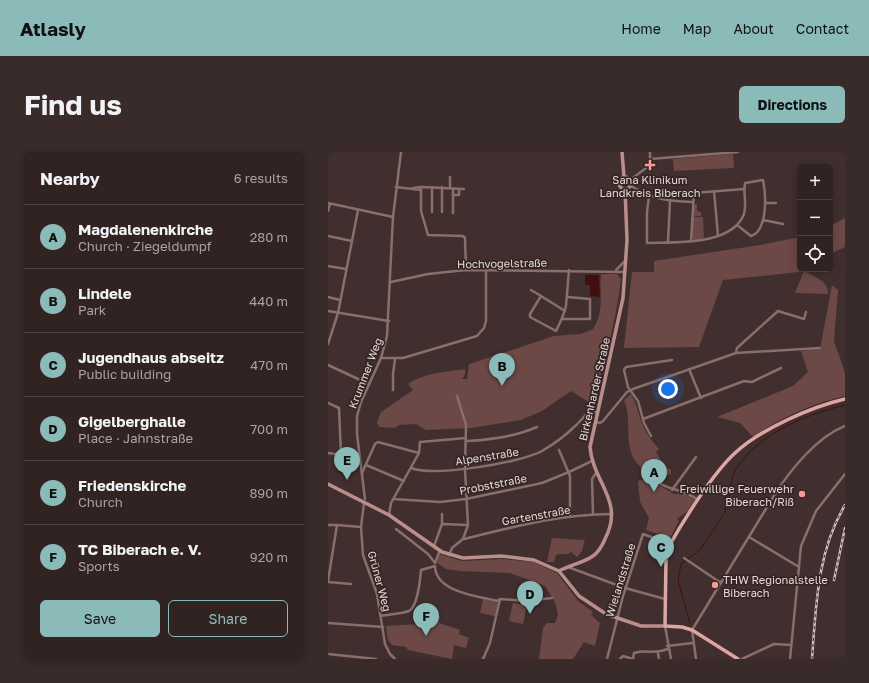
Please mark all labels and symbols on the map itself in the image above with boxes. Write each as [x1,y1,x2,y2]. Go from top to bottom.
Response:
marker: Sana Klinikum Landkreis Biberach [644,159,656,171]
place label: Sana Klinikum Landkreis Biberach [599,173,701,199]
street label: Hochvogelstraße [457,256,547,270]
street label: Krummer Weg [346,336,384,410]
street label: Birkenharder Straße [576,336,612,442]
pin: B [489,353,515,386]
your location [658,379,678,399]
street label: Alpenstraße [454,445,520,467]
pin: E [334,447,360,480]
pin: A [641,459,667,492]
street label: Probststraße [458,471,528,497]
place label: Freiwillige Feuerwehr Biberach/Riß [680,482,795,508]
marker: Freiwillige Feuerwehr Biberach/Riß [797,489,807,499]
street label: Gartenstraße [501,503,571,527]
pin: C [648,534,674,567]
street label: Wielandstraße [603,541,637,619]
street label: Grüner Weg [366,549,394,613]
place label: THW Regionalstelle Biberach [723,573,828,599]
marker: THW Regionalstelle Biberach [710,580,720,590]
pin: D [517,581,543,614]
pin: F [413,603,439,636]

